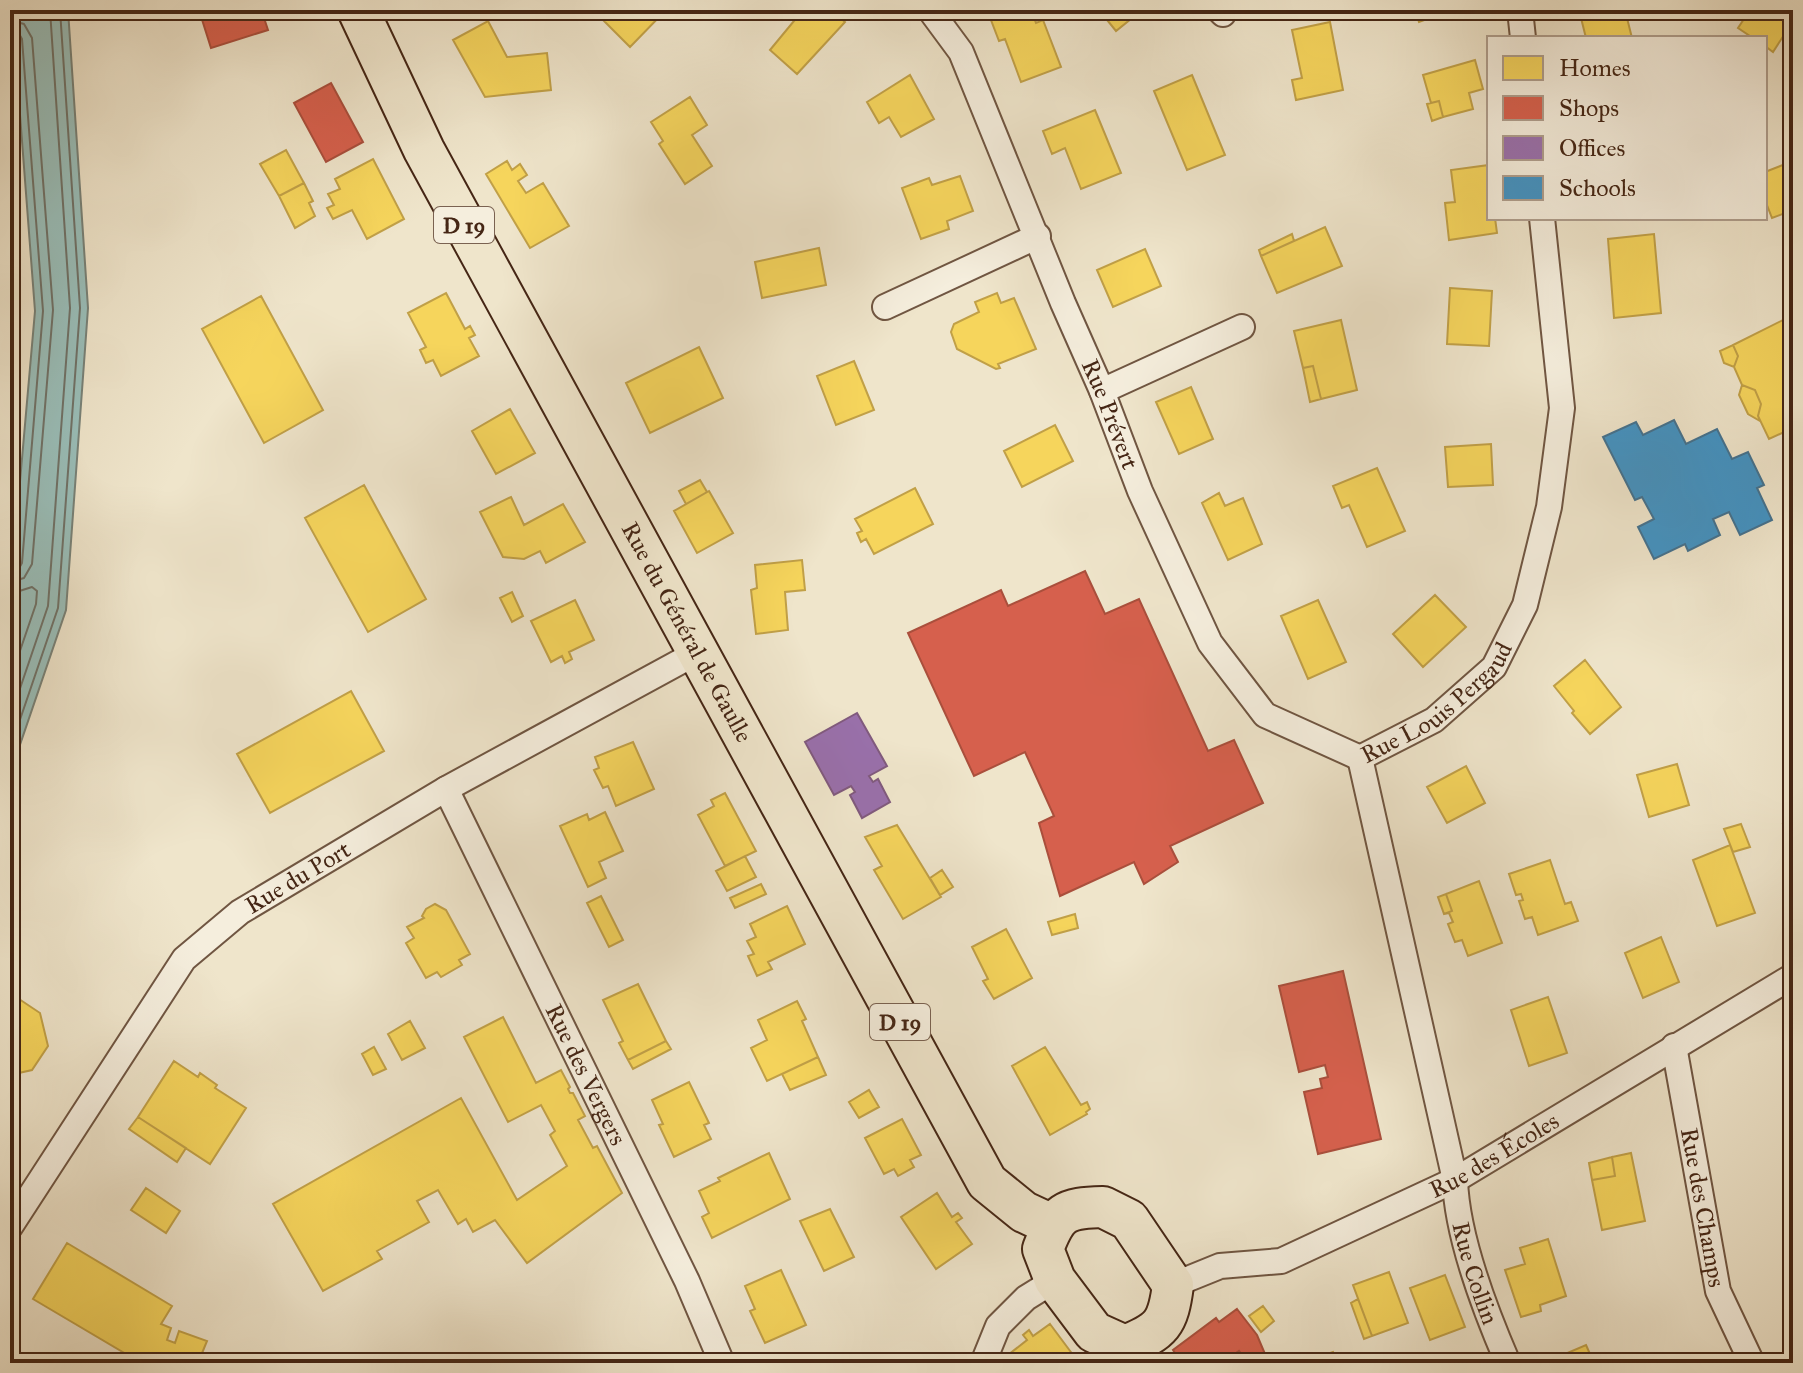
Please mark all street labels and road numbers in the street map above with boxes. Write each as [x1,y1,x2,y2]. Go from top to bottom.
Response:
road number: D 19 [434,207,494,243]
street label: Rue Prévert [1075,355,1145,474]
street label: Rue du Général de Gaulle [615,517,759,748]
street label: Rue Louis Pergaud [1356,637,1519,770]
street label: Rue du Port [240,834,356,920]
street label: Rue des Vergers [539,999,633,1150]
road number: D 19 [870,1004,930,1040]
street label: Rue des Écoles [1425,1106,1564,1205]
street label: Rue des Champs [1674,1125,1732,1290]
street label: Rue Collin [1445,1219,1505,1329]

